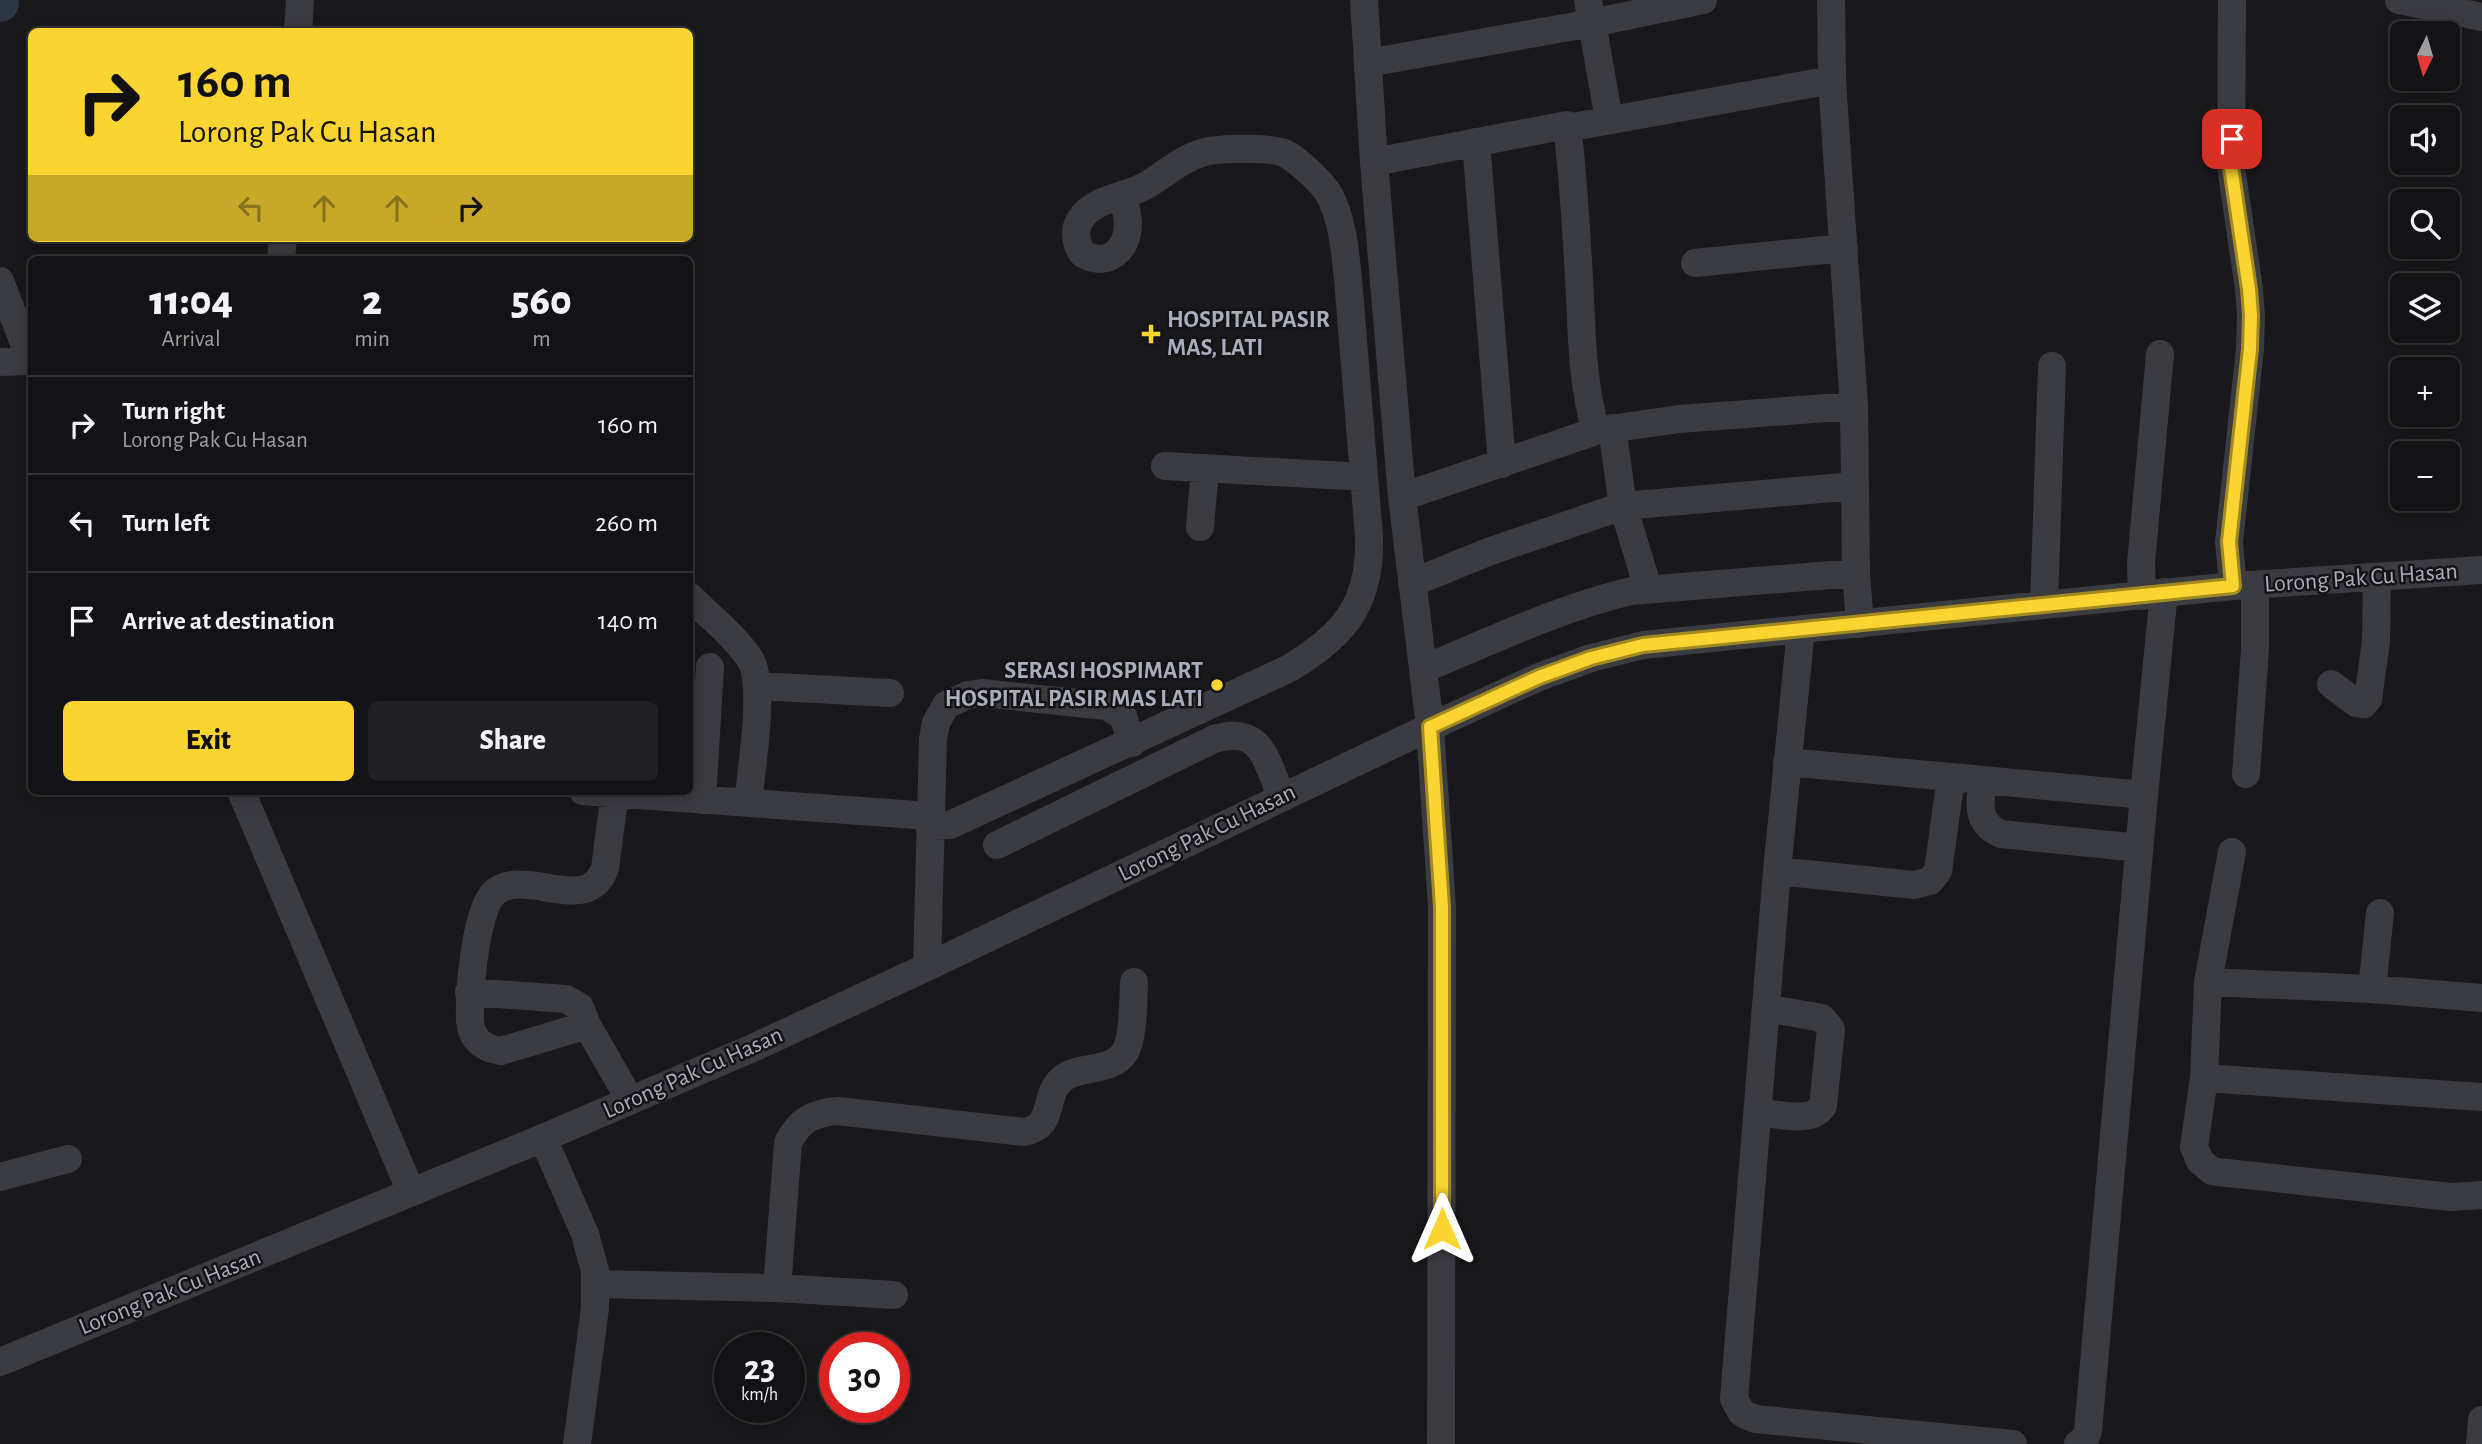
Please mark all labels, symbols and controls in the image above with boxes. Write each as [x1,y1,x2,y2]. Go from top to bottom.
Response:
north arrow [2390,21,2460,91]
map controls [2390,21,2460,511]
icon: right [63,56,154,147]
text: 160 m [178,58,292,107]
button: sound [2390,105,2460,175]
pin [2202,109,2262,169]
text: Lorong Pak Cu Hasan [178,116,436,148]
icon: arrive [2213,120,2251,158]
icon: left [232,189,270,227]
icon: ahead [305,189,343,227]
icon: ahead [378,189,416,227]
icon: right [451,189,489,227]
button: search [2390,189,2460,259]
button: layers [2390,273,2460,343]
text: 11:04 [149,280,233,322]
text: 2 [362,280,382,322]
text: 560 [511,280,572,322]
place label: HOSPITAL PASIR MAS, LATI [1167,308,1330,360]
marker: HOSPITAL PASIR MAS, LATI [1141,324,1161,344]
text: Arrival [161,328,221,351]
text: min [354,328,390,351]
text: m [532,328,551,351]
button: + [2390,357,2460,427]
text: Turn right [122,398,225,424]
icon: right [63,406,101,444]
text: 160 m [598,412,658,438]
text: Lorong Pak Cu Hasan [122,429,308,452]
button: − [2390,441,2460,511]
icon: left [63,504,101,542]
text: Turn left [122,510,210,536]
text: 260 m [595,510,658,536]
street label: Lorong Pak Cu Hasan [2263,559,2459,597]
icon: arrive [63,602,101,640]
text: Arrive at destination [122,608,335,634]
text: 140 m [598,608,658,634]
place label: SERASI HOSPIMART HOSPITAL PASIR MAS LATI [945,659,1203,711]
marker: SERASI HOSPIMART HOSPITAL PASIR MAS LATI [1209,677,1225,693]
button: Exit [63,701,354,781]
button: Share [368,701,658,781]
street label: Lorong Pak Cu Hasan [1115,780,1299,886]
street label: Lorong Pak Cu Hasan [600,1023,786,1123]
position arrow [1405,1192,1479,1266]
street label: Lorong Pak Cu Hasan [76,1245,264,1339]
speed limit sign: 30 [819,1332,910,1423]
text: 23 [744,1351,775,1386]
text: km/h [741,1386,778,1404]

